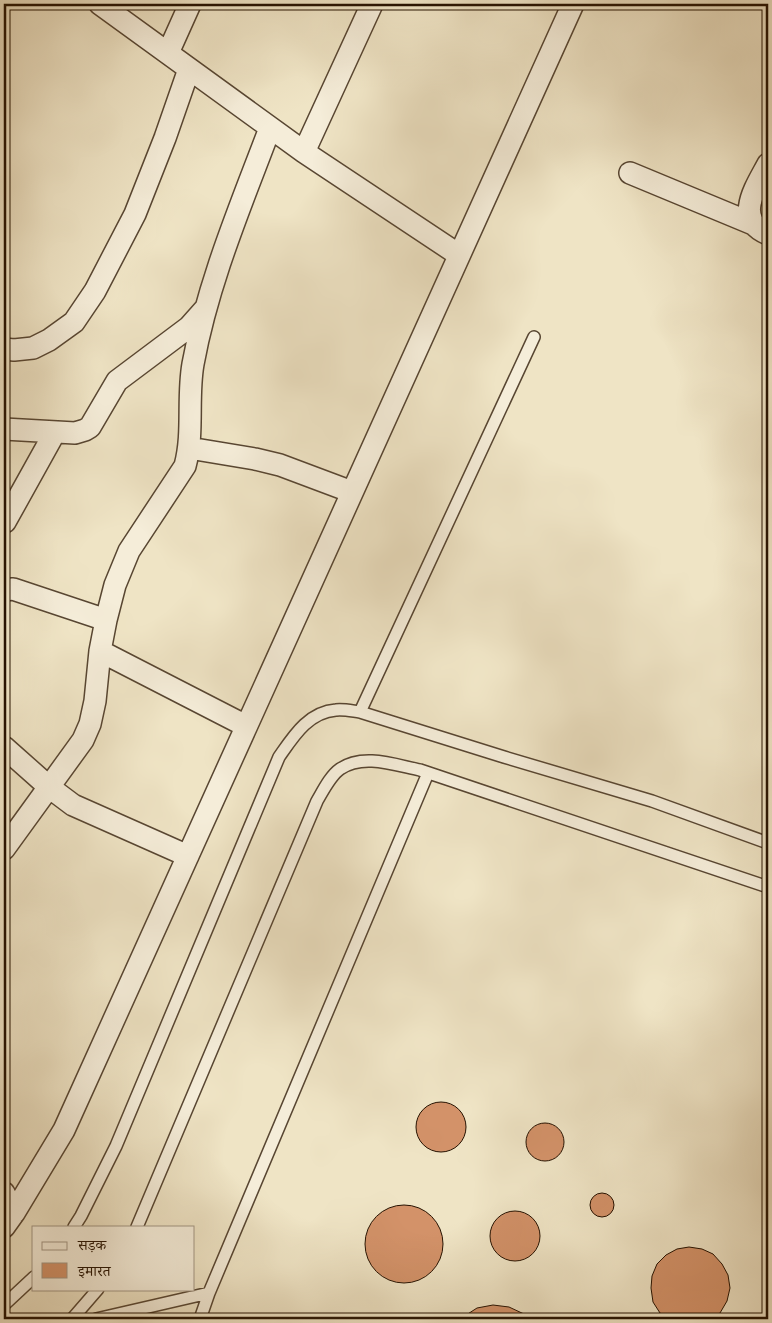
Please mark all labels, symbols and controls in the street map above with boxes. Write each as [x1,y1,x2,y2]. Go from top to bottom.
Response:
legend [32,1226,195,1290]
text: सड़क [77,1236,107,1257]
text: इमारत [77,1262,112,1283]

